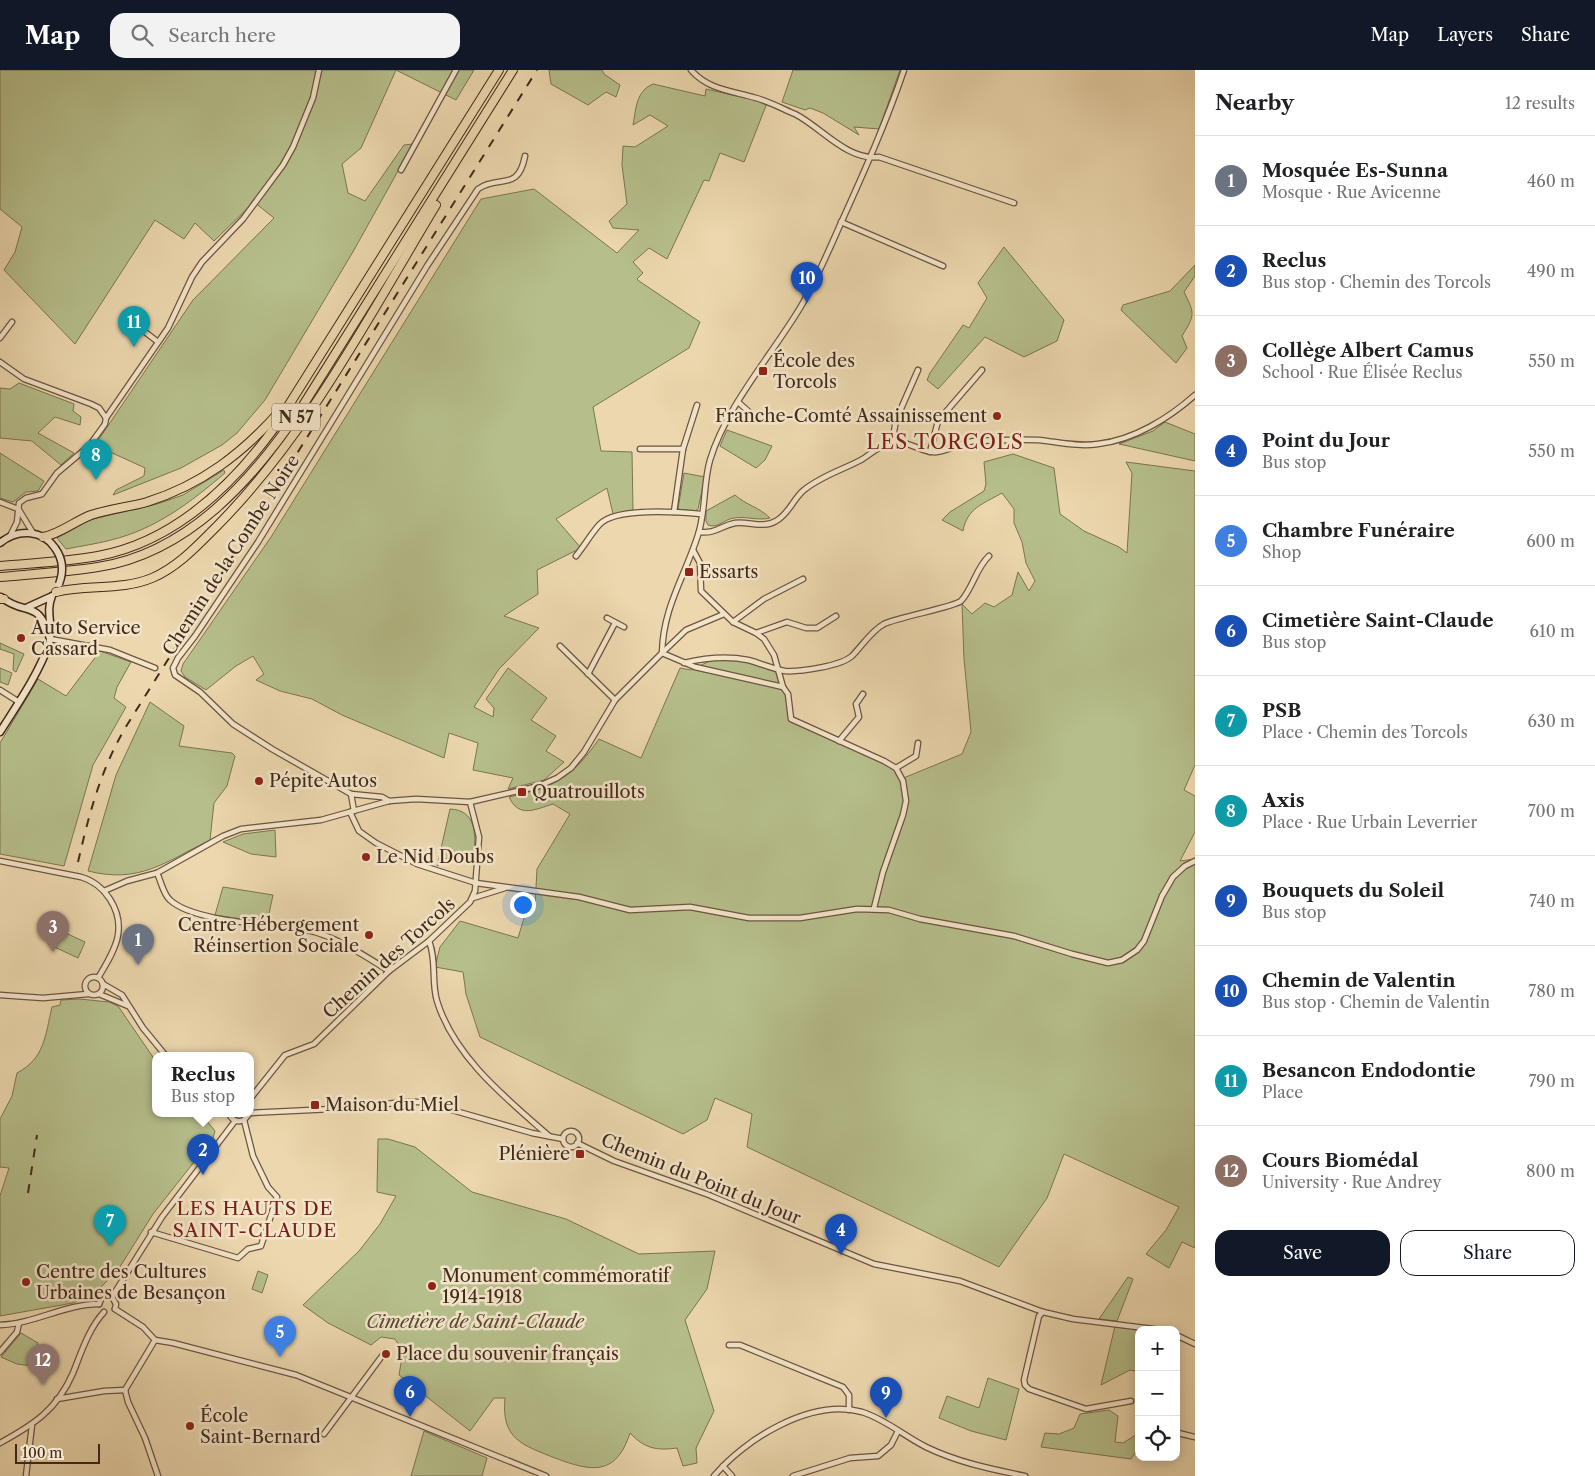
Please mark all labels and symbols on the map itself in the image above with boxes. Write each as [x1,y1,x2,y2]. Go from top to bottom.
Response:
pin: 10 [791,262,823,303]
pin: 11 [118,306,150,347]
place label: École des Torcols [773,349,855,393]
marker: École des Torcols [757,365,769,377]
road number: N 57 [272,404,320,431]
place label: Franche-Comté Assainissement [715,405,988,427]
marker: Franche-Comté Assainissement [991,410,1003,422]
district label: LES TORCOLS [866,430,1024,454]
pin: 8 [80,439,112,480]
street label: Chemin de la Combe Noire [158,451,304,659]
place label: Essarts [699,561,758,583]
marker: Essarts [683,566,695,578]
place label: Auto Service Cassard [30,617,141,660]
marker: Auto Service Cassard [15,632,27,644]
place label: Pépite Autos [269,770,377,792]
marker: Pépite Autos [253,775,265,787]
place label: Quatrouillots [532,781,645,803]
marker: Quatrouillots [516,786,528,798]
place label: Le Nid Doubs [376,846,494,868]
marker: Le Nid Doubs [360,851,372,863]
your location [510,892,536,918]
street label: Chemin des Torcols [318,893,460,1023]
pin: 3 [37,911,69,952]
place label: Centre Hébergement Réinsertion Sociale [178,914,360,957]
pin: 1 [122,924,154,965]
marker: Centre Hébergement Réinsertion Sociale [363,929,375,941]
place label: Maison du Miel [325,1094,459,1116]
marker: Maison du Miel [309,1099,321,1111]
street label: Chemin du Point du Jour [598,1129,804,1229]
pin: 2 [187,1134,219,1175]
place label: Plénière [498,1143,570,1165]
marker: Plénière [574,1148,586,1160]
district label: LES HAUTS DE SAINT-CLAUDE [173,1197,337,1242]
pin: 7 [94,1205,126,1246]
pin: 4 [825,1214,857,1255]
place label: Centre des Cultures Urbaines de Besançon [36,1261,226,1304]
place label: Monument commémoratif 1914-1918 [442,1265,672,1308]
marker: Centre des Cultures Urbaines de Besançon [20,1276,32,1288]
marker: Monument commémoratif 1914-1918 [426,1280,438,1292]
park label: Cimetière de Saint-Claude [366,1311,585,1333]
pin: 5 [264,1316,296,1357]
place label: Place du souvenir français [396,1343,619,1365]
pin: 12 [27,1344,59,1385]
marker: Place du souvenir français [380,1348,392,1360]
pin: 6 [394,1376,426,1417]
pin: 9 [870,1377,902,1418]
place label: École Saint-Bernard [200,1404,321,1448]
marker: École Saint-Bernard [184,1420,196,1432]
scale bar [15,1441,100,1464]

